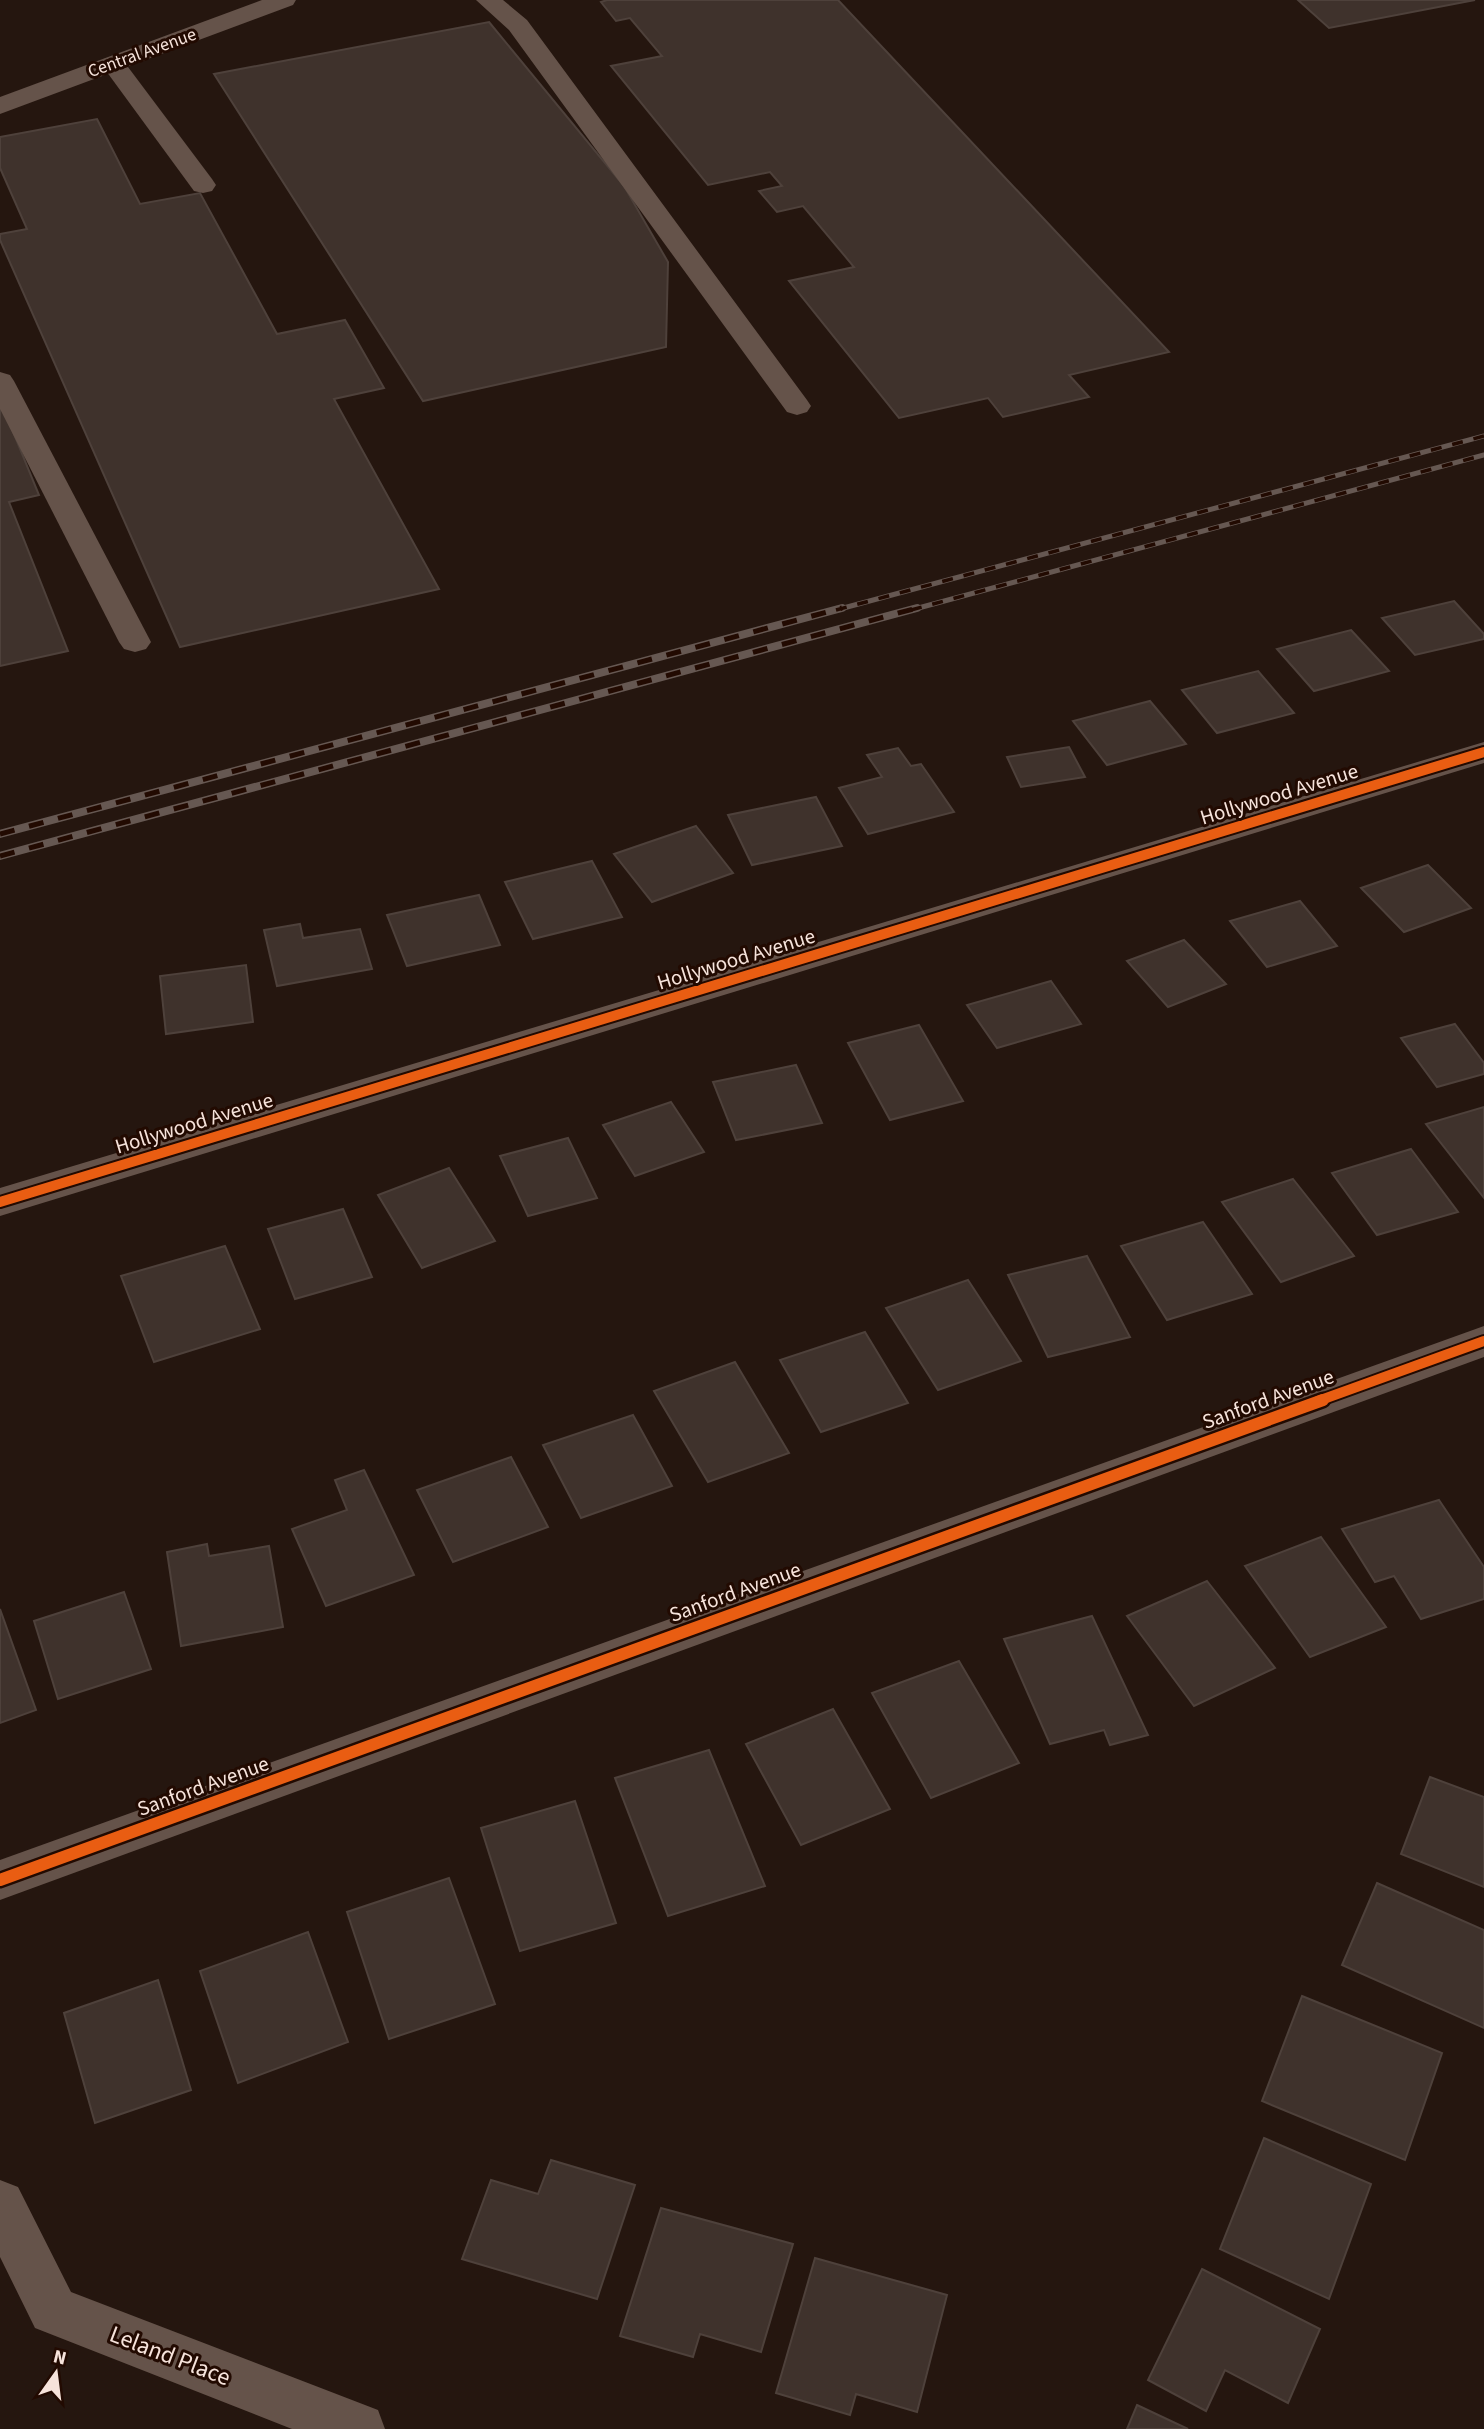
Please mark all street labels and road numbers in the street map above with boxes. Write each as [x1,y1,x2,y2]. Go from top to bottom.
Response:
street label: Central Avenue [84,22,200,84]
street label: Hollywood Avenue [1196,756,1362,832]
street label: Hollywood Avenue [653,921,819,997]
street label: Hollywood Avenue [111,1085,277,1161]
street label: Sanford Avenue [1198,1361,1338,1437]
street label: Sanford Avenue [665,1554,805,1630]
street label: Sanford Avenue [133,1748,273,1824]
street label: Leland Place [104,2317,236,2395]

